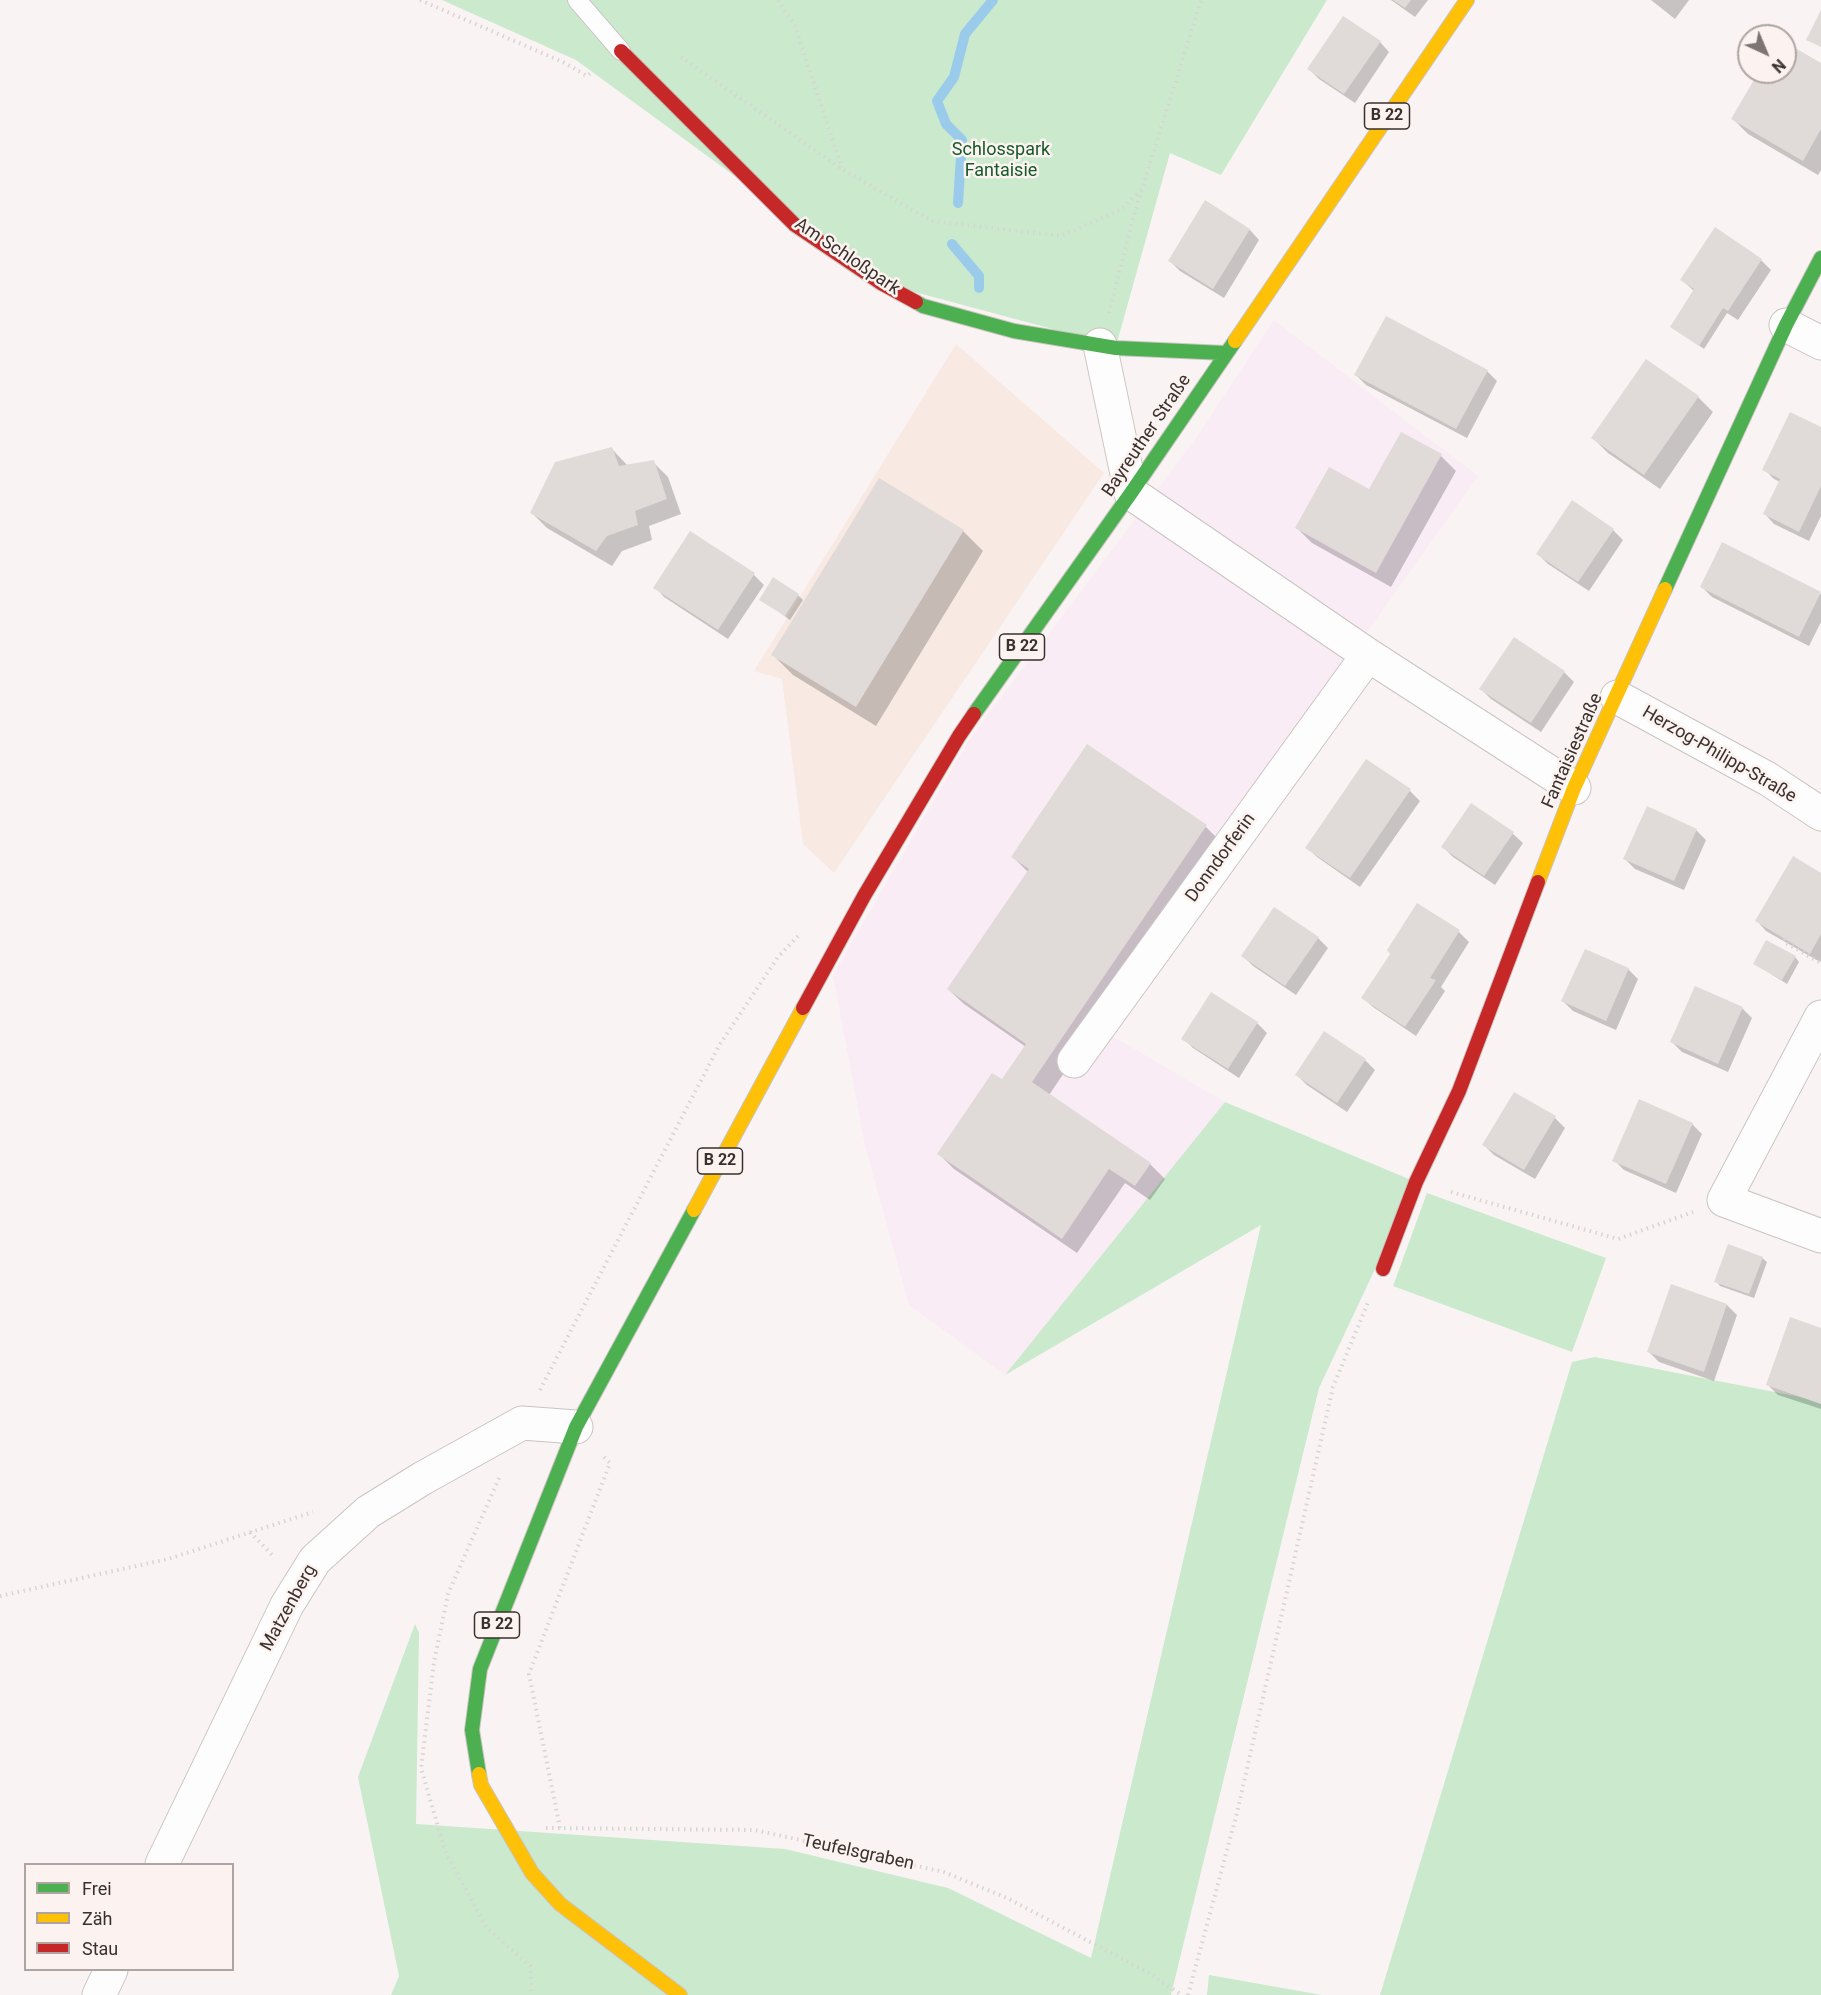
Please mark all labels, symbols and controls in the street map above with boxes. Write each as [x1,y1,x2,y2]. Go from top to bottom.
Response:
north arrow [1737,24,1797,84]
text: N [1768,55,1789,77]
road number: B 22 [1364,103,1410,129]
park label: Schlosspark Fantaisie [952,139,1050,182]
street label: Am Schloßpark [790,214,904,300]
street label: Bayreuther Straße [1098,371,1196,501]
road number: B 22 [1000,634,1044,660]
street label: Fantaisiestraße [1538,690,1608,812]
street label: Herzog-Philipp-Straße [1638,702,1800,808]
street label: Donndorferin [1182,809,1260,907]
road number: B 22 [698,1148,742,1174]
street label: Matzenberg [256,1561,322,1655]
road number: B 22 [474,1612,520,1638]
street label: Teufelsgraben [800,1831,916,1875]
legend [24,1863,234,1971]
text: Frei [82,1878,112,1899]
text: Zäh [82,1908,113,1929]
text: Stau [82,1938,118,1959]

